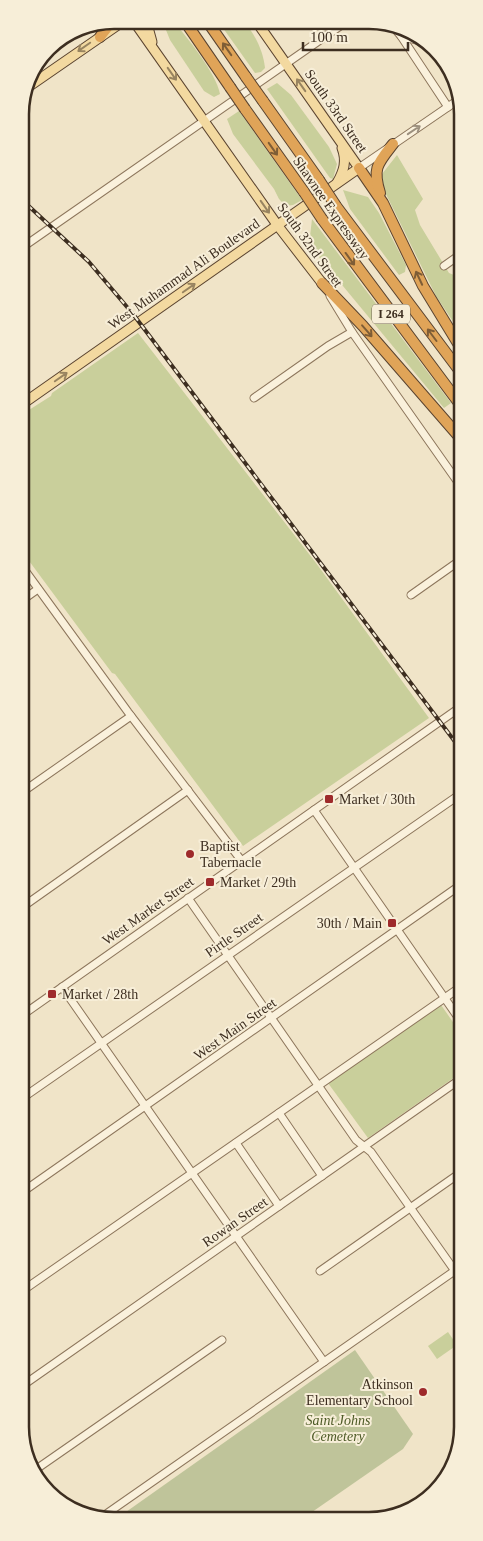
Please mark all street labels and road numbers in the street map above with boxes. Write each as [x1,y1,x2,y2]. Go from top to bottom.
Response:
street label: South 33rd Street [302,67,370,156]
street label: Shawnee Expressway [290,154,372,262]
street label: South 32nd Street [274,200,346,290]
street label: West Muhammad Ali Boulevard [105,216,263,332]
road number: I 264 [372,304,410,324]
street label: West Market Street [100,874,197,948]
street label: Pirtle Street [202,910,266,960]
street label: West Main Street [191,995,279,1063]
street label: Rowan Street [200,1194,270,1250]

